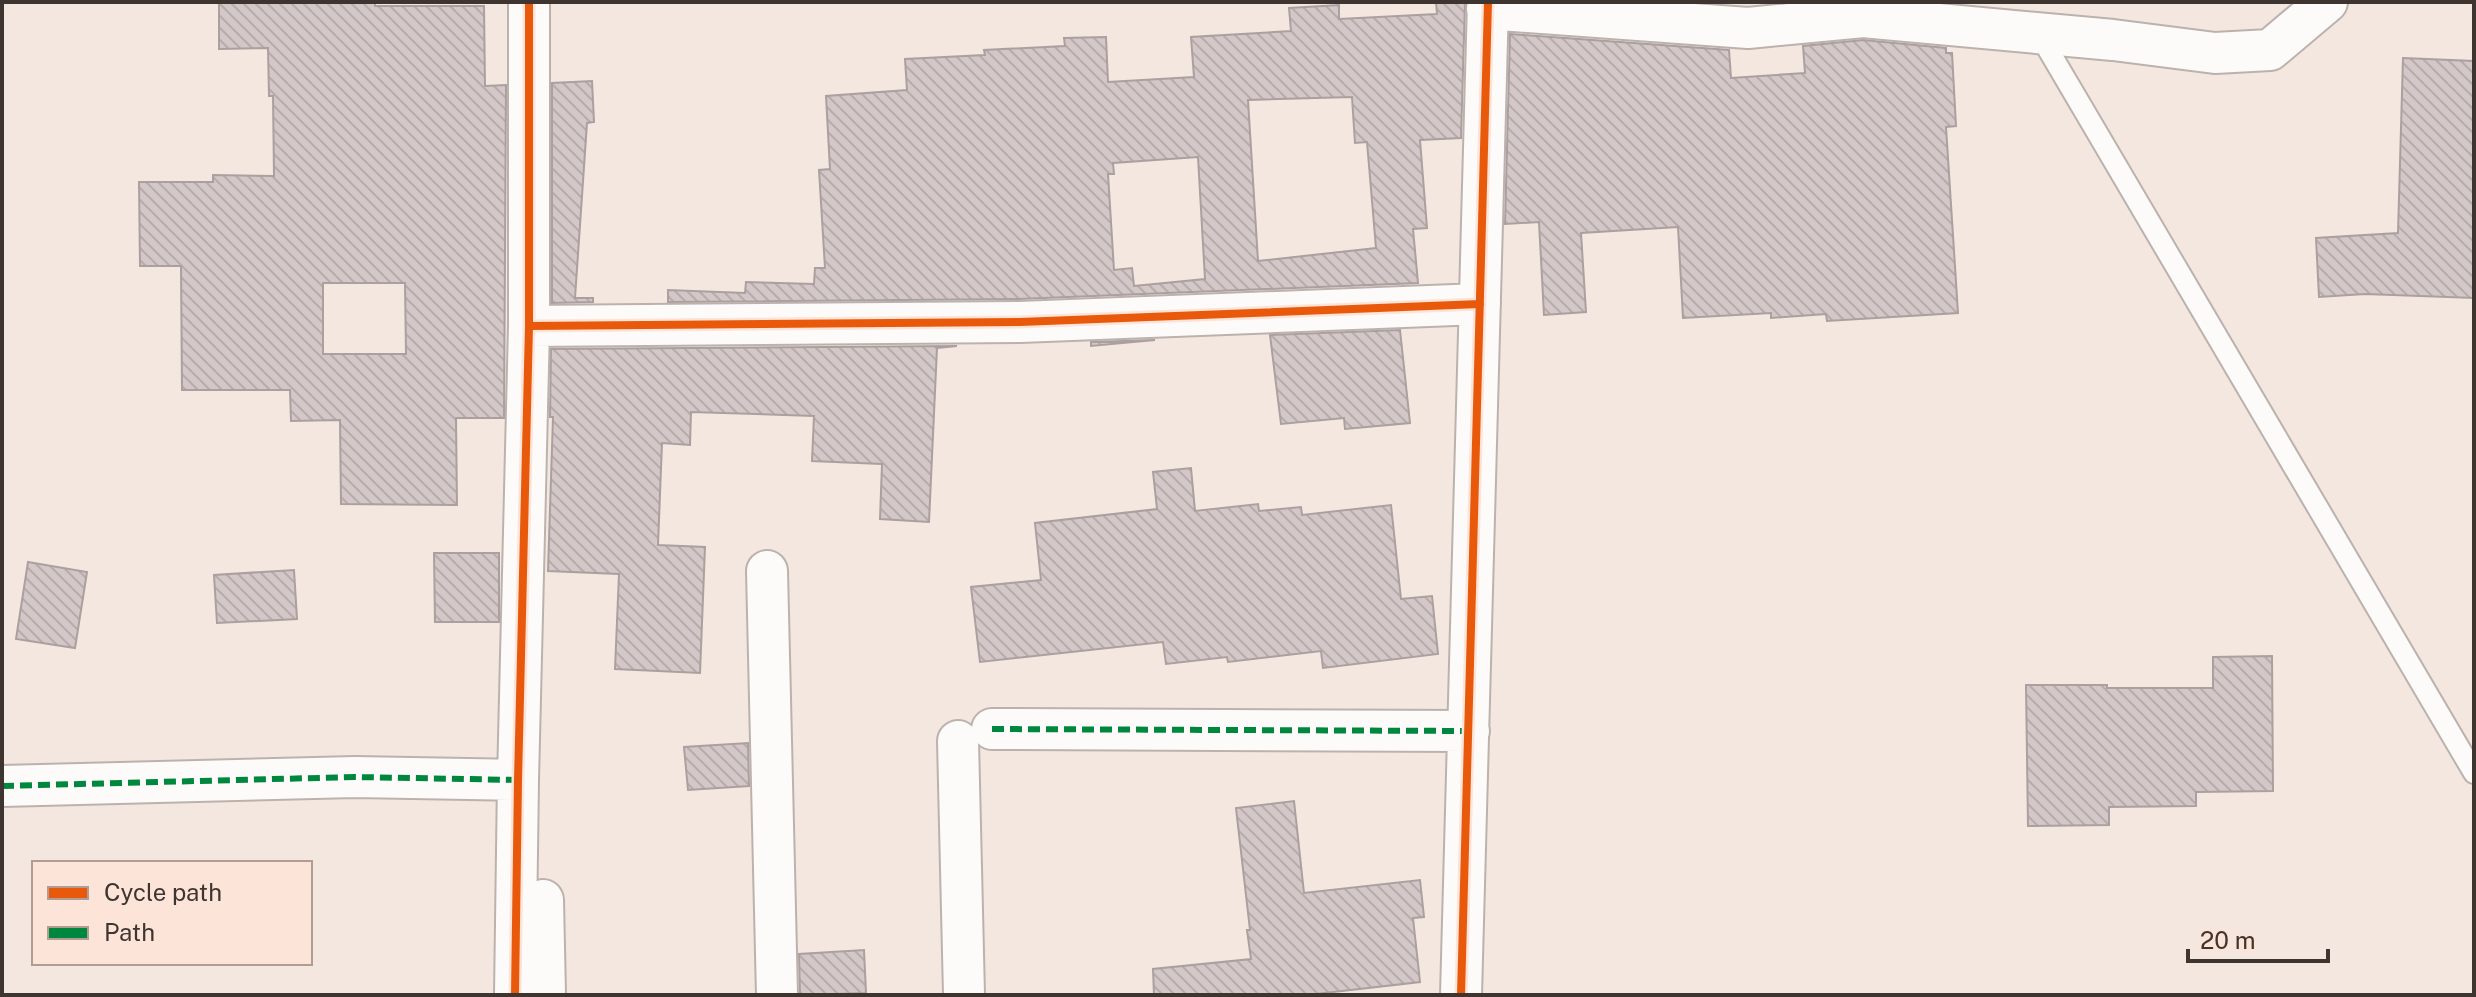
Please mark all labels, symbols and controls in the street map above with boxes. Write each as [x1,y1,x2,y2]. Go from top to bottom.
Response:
legend [32,861,312,965]
text: Cycle path [104,878,222,906]
scale bar [2188,913,2328,963]
text: Path [104,918,155,946]
text: 20 m [2200,926,2256,954]

